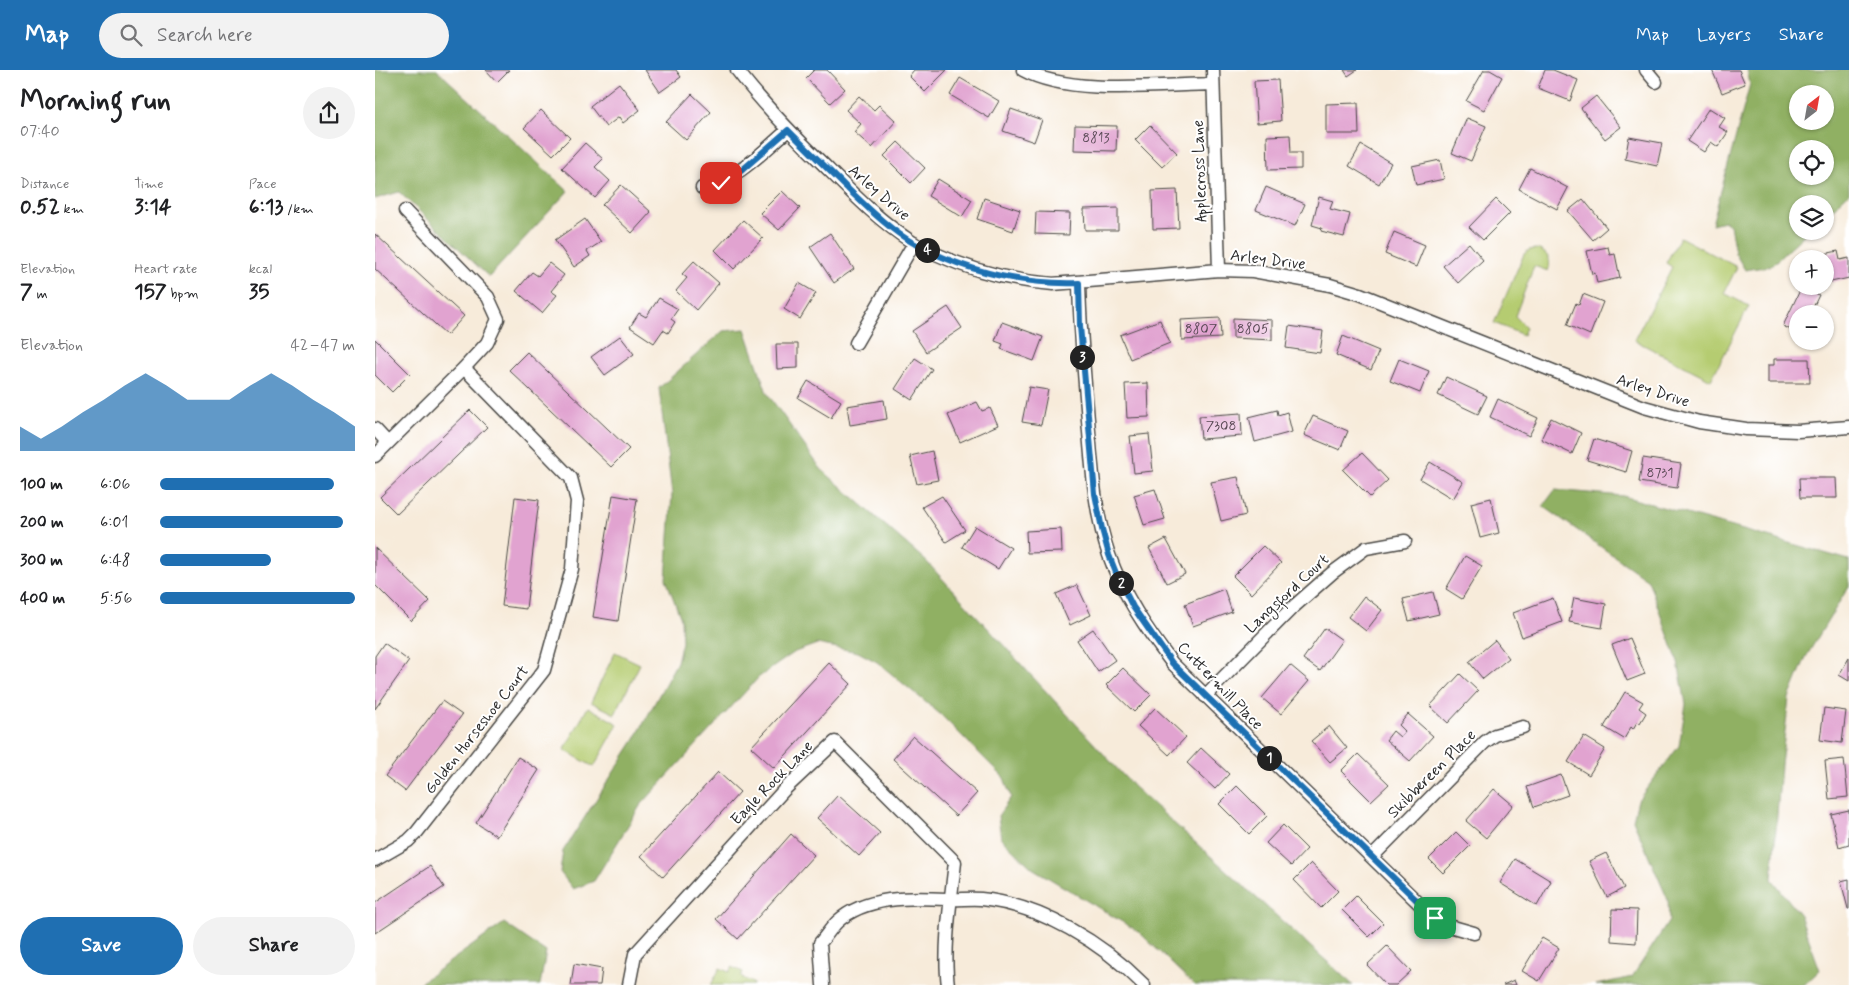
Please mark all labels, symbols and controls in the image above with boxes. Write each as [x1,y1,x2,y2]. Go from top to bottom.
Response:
search box [99,13,449,58]
text: Map [25,20,69,51]
icon: search [117,21,145,49]
text: Search here [157,23,253,48]
text: Map [1636,23,1669,47]
text: Layers [1697,23,1751,47]
text: Share [1779,23,1824,47]
text: Morning run [20,83,171,120]
north arrow [1789,85,1834,130]
map controls [1789,85,1834,350]
button: share [303,87,355,139]
street label: Applecross Lane [1188,120,1213,222]
text: 07:40 [20,121,60,142]
house number: 8813 [1082,129,1110,147]
button: locate [1789,140,1834,185]
street label: Arley Drive [844,160,914,226]
pin [700,162,742,204]
icon: check [707,169,735,197]
text: Distance [20,175,69,193]
text: Time [134,175,164,193]
text: Pace [249,175,277,193]
text: 0.52 [20,193,60,221]
text: 3:14 [134,193,172,221]
text: 6:13 [249,193,283,221]
button: layers [1789,195,1834,240]
text: km [60,200,84,218]
text: /km [283,200,314,218]
pin: 4 [915,238,939,262]
text: 4 [923,241,932,259]
street label: Arley Drive [1229,245,1307,275]
button: + [1789,250,1834,295]
text: Elevation [20,260,75,278]
text: Heart rate [134,260,197,278]
text: kcal [249,260,272,278]
text: 7 [20,278,33,306]
text: 157 [134,278,167,306]
text: 35 [249,278,269,306]
text: m [33,285,48,303]
text: bpm [167,285,199,303]
button: − [1789,305,1834,350]
house number: 8807 [1185,320,1218,338]
house number: 8805 [1237,320,1269,338]
text: Elevation [20,335,83,356]
text: 42–47 m [291,335,355,356]
pin: 3 [1069,344,1095,370]
text: 3 [1079,348,1086,366]
street label: Arley Drive [1614,369,1692,413]
house number: 7308 [1206,417,1236,435]
house number: 8731 [1647,464,1673,482]
text: 100 m [20,474,63,495]
text: 6:06 [100,474,130,495]
text: 200 m [20,512,64,533]
text: 6:01 [100,512,128,533]
text: 300 m [20,550,63,571]
text: 6:48 [100,550,131,571]
street label: Langsford Court [1240,550,1335,640]
pin: 2 [1109,570,1133,596]
text: 2 [1118,574,1125,592]
text: 400 m [20,588,65,609]
text: 5:56 [100,588,132,609]
street label: Cuttermill Place [1173,637,1267,735]
street label: Golden Horseshoe Court [420,661,534,799]
street label: Skibbereen Place [1383,725,1481,823]
street label: Eagle Rock Lane [726,736,818,830]
pin: 1 [1257,746,1281,770]
text: 1 [1266,749,1273,767]
pin [1414,897,1456,939]
icon: arrive [1421,904,1449,932]
button: Save [20,917,183,975]
button: Share [193,917,355,975]

